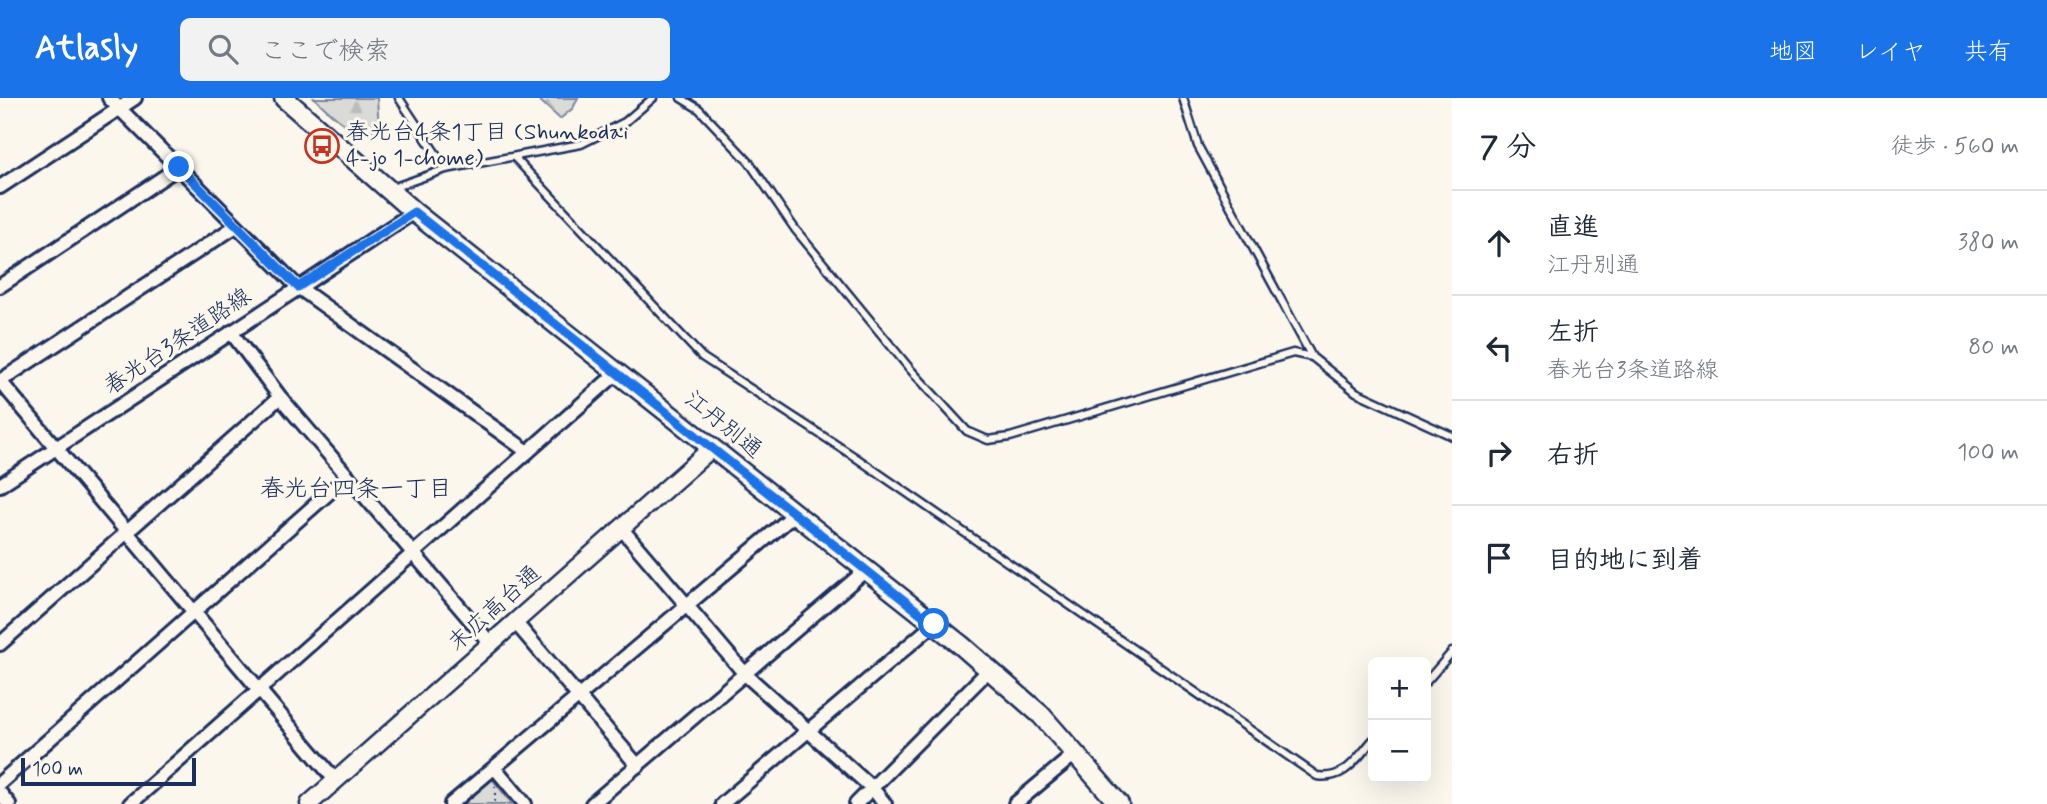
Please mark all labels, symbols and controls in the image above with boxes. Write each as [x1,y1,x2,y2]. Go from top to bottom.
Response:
search box [180,18,670,81]
text: Atlasly [35,27,138,71]
icon: search [204,30,242,68]
text: ここで検索 [260,35,390,69]
text: 地図 [1769,37,1817,68]
text: レイヤ [1855,37,1926,68]
text: 共有 [1964,37,2012,68]
place label: 春光台4条1丁目 (Shunkodai 4-jo 1-chome) [346,118,628,174]
bus stop icon: 春光台4条1丁目 (Shunkodai 4-jo 1-chome) [303,127,341,165]
text: 7 分 [1480,128,1536,167]
text: 徒歩 · 560 m [1890,132,2019,162]
route end [163,151,194,182]
text: 直進 [1547,211,1599,245]
icon: ahead [1480,224,1518,262]
text: 380 m [1958,228,2019,258]
text: 江丹別通 [1547,251,1639,281]
street label: 春光台3条道路線 [99,282,257,402]
text: 左折 [1547,316,1599,350]
icon: left [1480,329,1518,367]
text: 80 m [1968,333,2019,363]
text: 春光台3条道路線 [1547,356,1718,386]
street label: 江丹別通 [678,384,768,466]
icon: right [1480,434,1518,472]
text: 100 m [1957,438,2019,468]
text: 右折 [1547,439,1599,473]
district label: 春光台四条一丁目 [260,474,452,505]
icon: arrive [1480,539,1518,577]
text: 目的地に到着 [1547,544,1703,578]
street label: 末広高台通 [442,559,548,659]
route start [918,608,949,639]
map controls [1368,657,1431,783]
button: + [1368,657,1431,720]
button: − [1368,720,1431,783]
scale bar [21,755,196,787]
text: 100 m [32,757,83,782]

